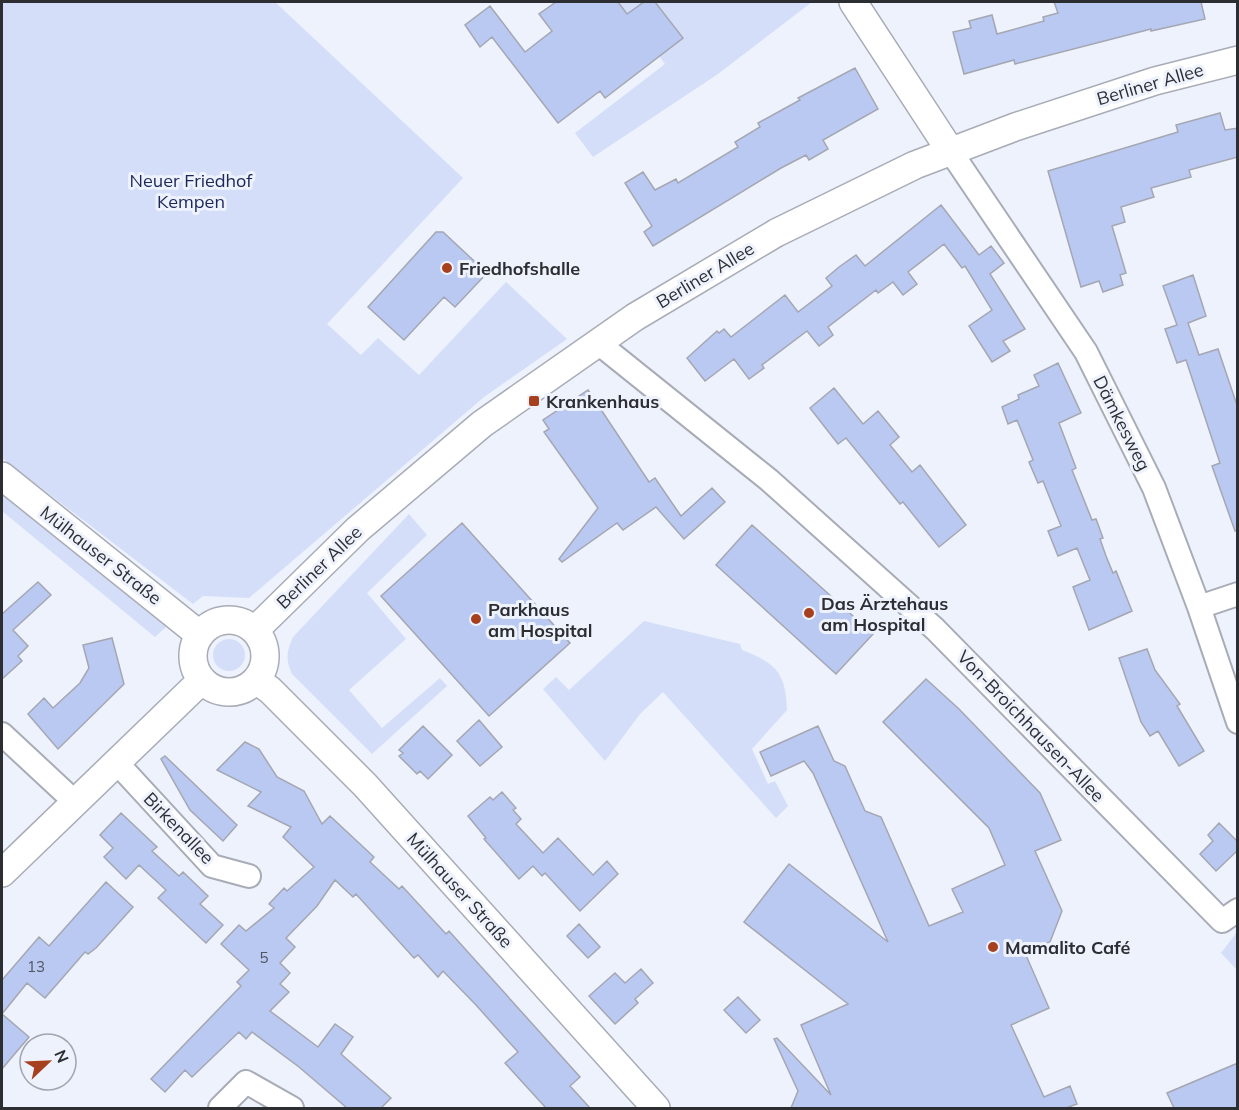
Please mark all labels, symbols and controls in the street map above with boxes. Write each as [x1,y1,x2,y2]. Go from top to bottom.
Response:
street label: Berliner Allee [1094,58,1206,110]
park label: Neuer Friedhof Kempen [130,169,253,213]
street label: Berliner Allee [652,237,758,313]
place label: Friedhofshalle [459,257,580,280]
marker: Friedhofshalle [440,261,454,275]
street label: Dämkesweg [1088,372,1156,474]
place label: Krankenhaus [546,390,659,413]
marker: Krankenhaus [527,394,541,408]
street label: Mülhauser Straße [36,500,166,610]
street label: Berliner Allee [271,520,367,614]
place label: Das Ärztehaus am Hospital [821,592,948,636]
place label: Parkhaus am Hospital [488,598,592,642]
marker: Das Ärztehaus am Hospital [802,606,816,620]
marker: Parkhaus am Hospital [469,612,483,626]
street label: Von-Broichhausen-Allee [952,645,1110,807]
street label: Birkenallee [139,787,219,869]
street label: Mülhauser Straße [402,827,518,953]
place label: Mamalito Café [1005,936,1130,959]
marker: Mamalito Café [986,940,1000,954]
house number: 5 [259,948,269,967]
house number: 13 [27,957,45,976]
north arrow [18,1032,78,1092]
text: N [50,1047,73,1066]

